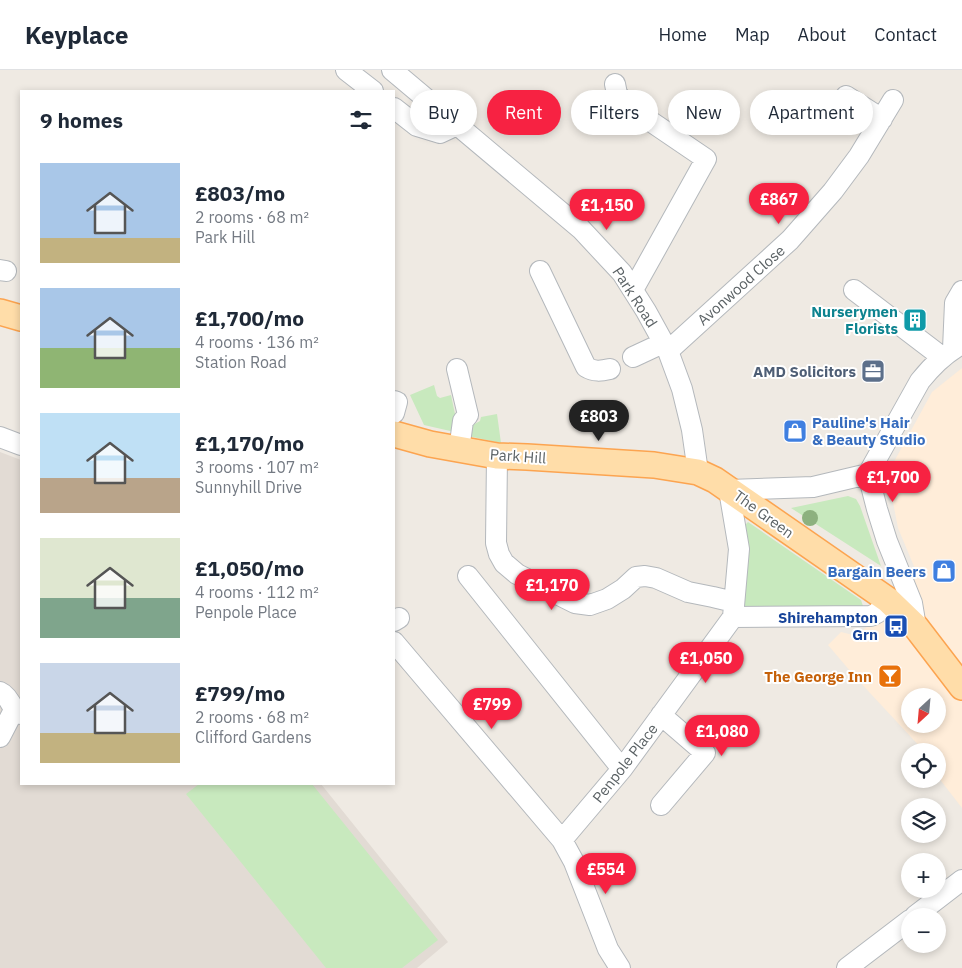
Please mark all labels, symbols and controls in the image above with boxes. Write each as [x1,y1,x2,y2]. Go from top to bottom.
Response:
text: Keyplace [25,19,129,51]
text: Home [659,23,707,46]
text: Map [735,23,770,46]
text: About [798,23,846,46]
text: Contact [874,23,937,46]
chip: Buy [410,90,477,135]
chip: Rent [487,90,561,135]
chip: Filters [571,90,658,135]
chip: New [668,90,740,135]
chip: Apartment [750,90,873,135]
text: 9 homes [40,106,123,134]
icon: filters [347,106,375,134]
text: £803/mo [195,179,285,207]
pin: £867 [749,182,809,225]
icon: home [80,183,140,243]
pin: £1,150 [566,189,648,231]
text: £867 [760,189,798,209]
text: £1,150 [581,195,633,215]
text: 2 rooms · 68 m² [195,207,309,227]
text: Park Hill [195,227,255,247]
street label: Avonwood Close [693,241,789,329]
street label: Park Road [608,263,662,331]
place label: Nurserymen Florists [811,302,898,338]
text: £1,700/mo [195,304,304,332]
building icon: Nurserymen Florists [902,307,928,333]
icon: home [80,308,140,368]
text: 4 rooms · 136 m² [195,332,319,352]
text: Station Road [195,352,287,372]
office icon: AMD Solicitors [860,358,886,384]
place label: AMD Solicitors [753,362,856,381]
pin: £803 [569,400,629,442]
text: £803 [580,406,618,426]
place label: Pauline's Hair & Beauty Studio [812,413,925,449]
shop icon: Pauline's Hair & Beauty Studio [782,418,808,444]
text: £1,170/mo [195,429,304,457]
icon: home [80,433,140,493]
street label: Park Hill [489,445,547,467]
text: 3 rooms · 107 m² [195,457,319,477]
pin: £1,700 [852,460,934,503]
text: £1,700 [867,467,919,487]
text: Sunnyhill Drive [195,477,302,497]
street label: The Green [730,486,798,542]
text: £1,050/mo [195,554,304,582]
icon: home [80,558,140,618]
shop icon: Bargain Beers [931,558,957,584]
place label: Bargain Beers [828,562,926,581]
pin: £1,170 [511,568,593,611]
text: £1,170 [526,575,578,595]
text: 4 rooms · 112 m² [195,582,319,602]
text: Penpole Place [195,602,297,622]
place label: Shirehampton Grn [778,608,878,644]
bus stop icon: Shirehampton Grn [883,613,909,639]
pin: £1,050 [665,642,747,684]
text: £1,050 [680,648,732,668]
bar icon: The George Inn [877,663,903,689]
place label: The George Inn [764,667,872,686]
text: £799/mo [195,679,285,707]
icon: home [80,683,140,743]
pin: £799 [462,688,522,730]
north arrow [901,688,946,732]
map controls [901,688,946,953]
text: £799 [473,694,511,714]
text: 2 rooms · 68 m² [195,707,309,727]
pin: £1,080 [681,714,763,757]
street label: Penpole Place [588,720,662,806]
text: £1,080 [696,721,748,741]
text: Clifford Gardens [195,727,312,747]
button: locate [901,743,946,788]
button: layers [901,798,946,843]
pin: £554 [576,852,636,895]
button: + [901,853,946,898]
text: £554 [587,859,625,879]
button: − [901,908,946,953]

